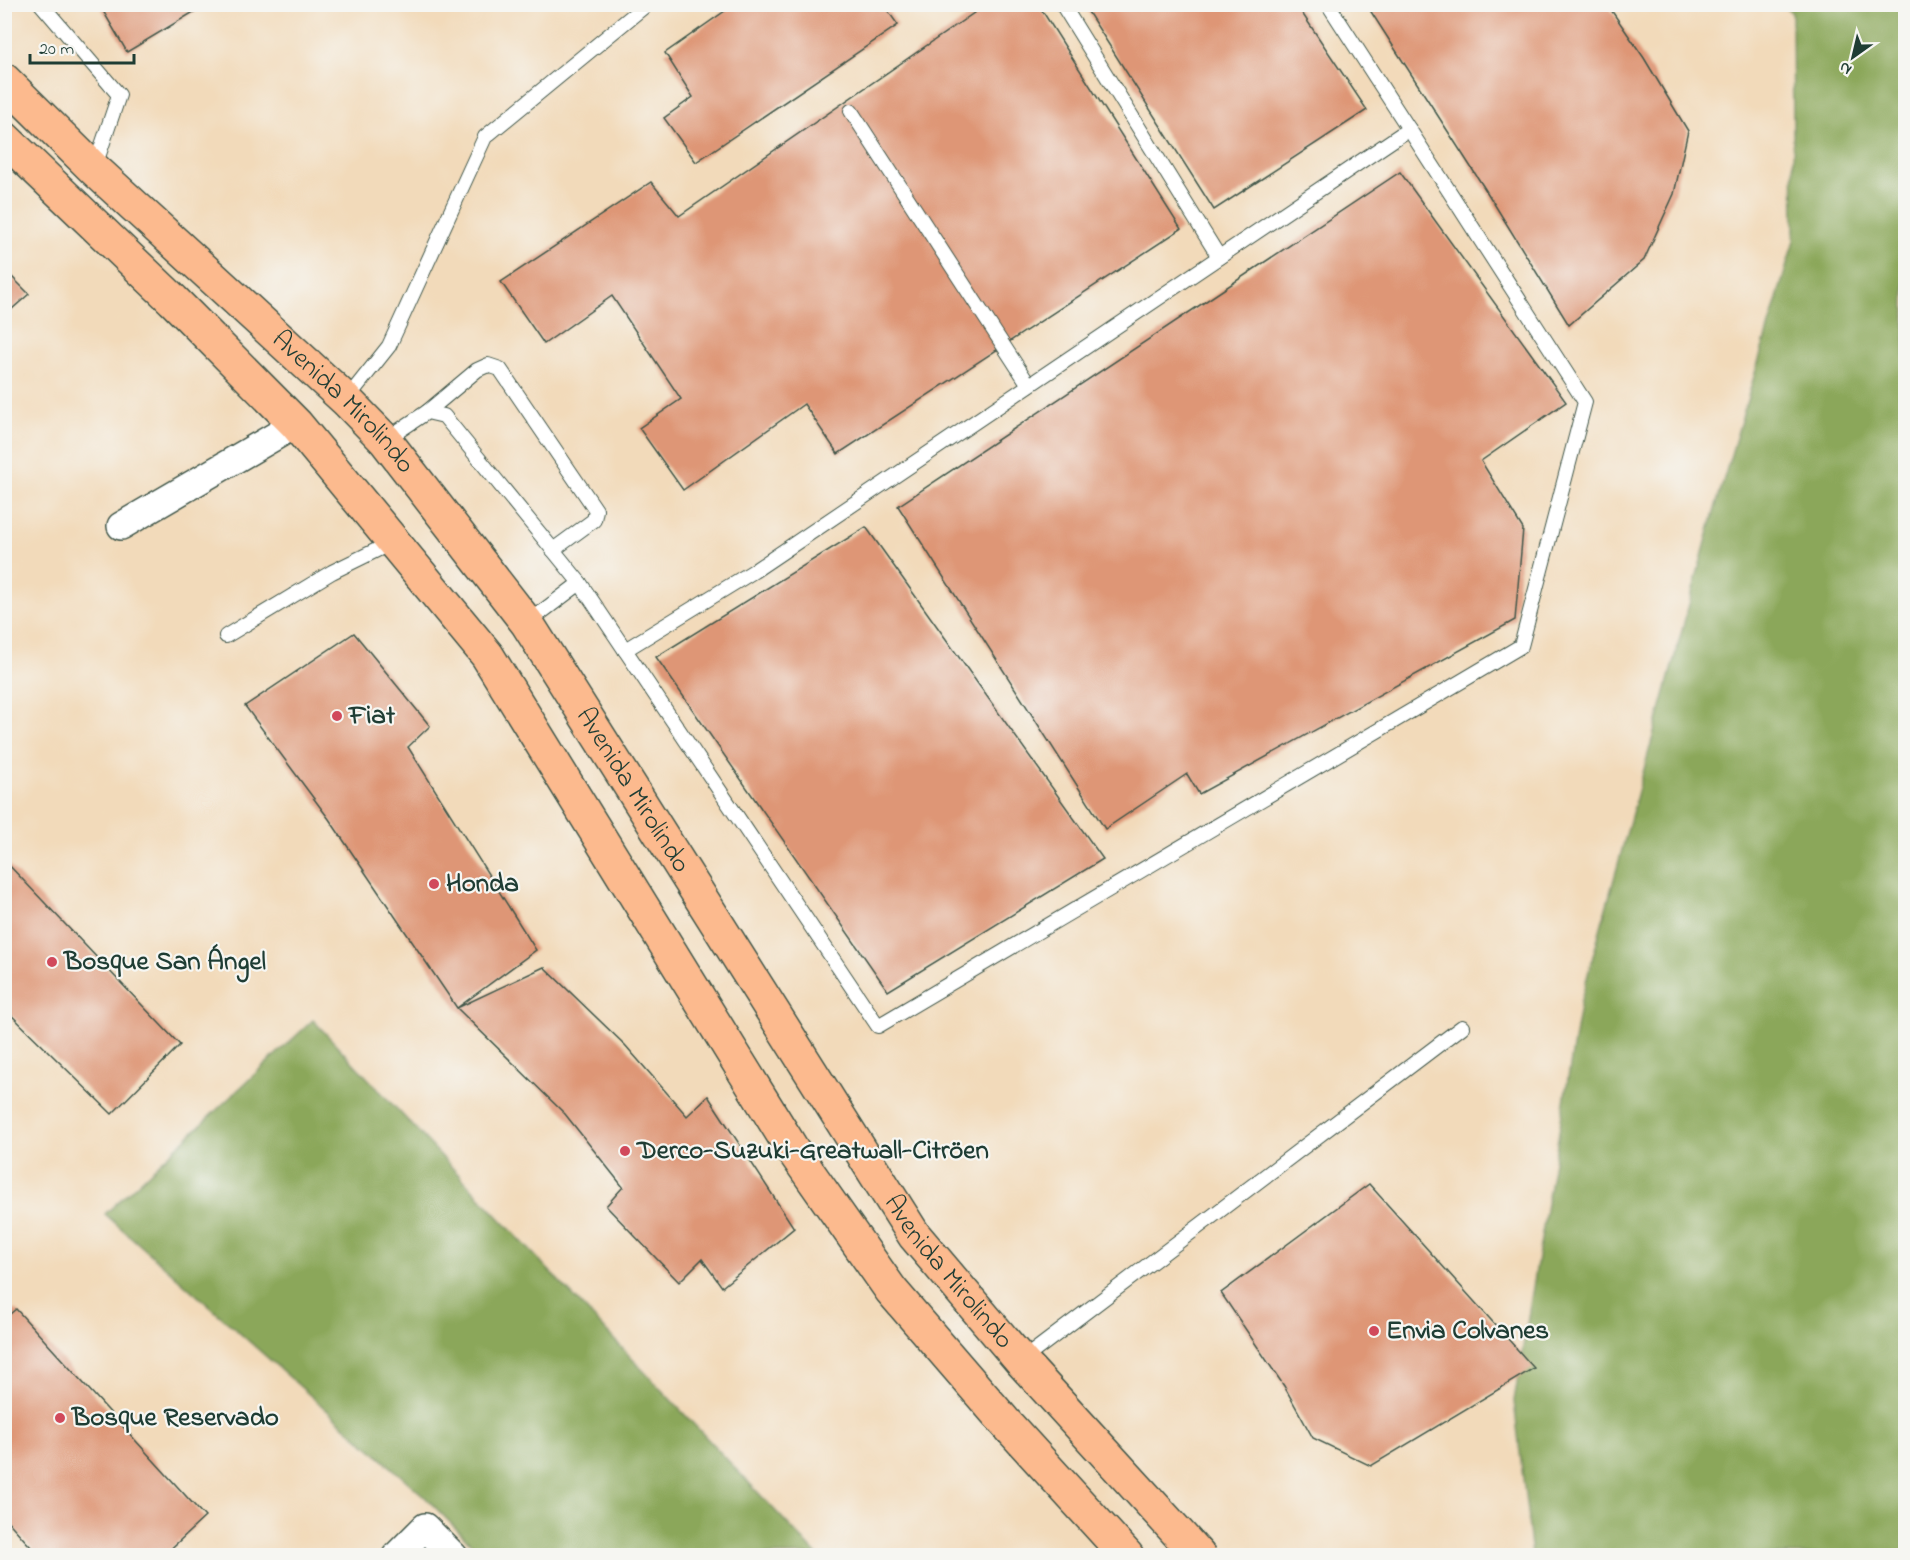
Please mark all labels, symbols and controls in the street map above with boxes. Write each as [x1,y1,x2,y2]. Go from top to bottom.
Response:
scale bar [30,27,134,65]
north arrow [1823,27,1883,87]
text: 20 m [39,37,74,63]
text: N [1834,55,1857,81]
street label: Avenida Mirolindo [263,321,424,482]
place label: Fiat [347,697,396,736]
street label: Avenida Mirolindo [566,700,700,881]
marker: Fiat [330,709,344,723]
place label: Honda [446,865,519,904]
marker: Honda [427,877,441,891]
place label: Bosque San Ángel [62,943,266,983]
marker: Bosque San Ángel [45,955,59,969]
place label: Derco-Suzuki-Greatwall-Citröen [635,1132,989,1171]
marker: Derco-Suzuki-Greatwall-Citröen [618,1144,632,1158]
street label: Avenida Mirolindo [874,1187,1023,1358]
place label: Envia Colvanes [1386,1312,1549,1351]
marker: Envia Colvanes [1367,1324,1381,1338]
place label: Bosque Reservado [70,1399,279,1438]
marker: Bosque Reservado [53,1411,67,1425]

